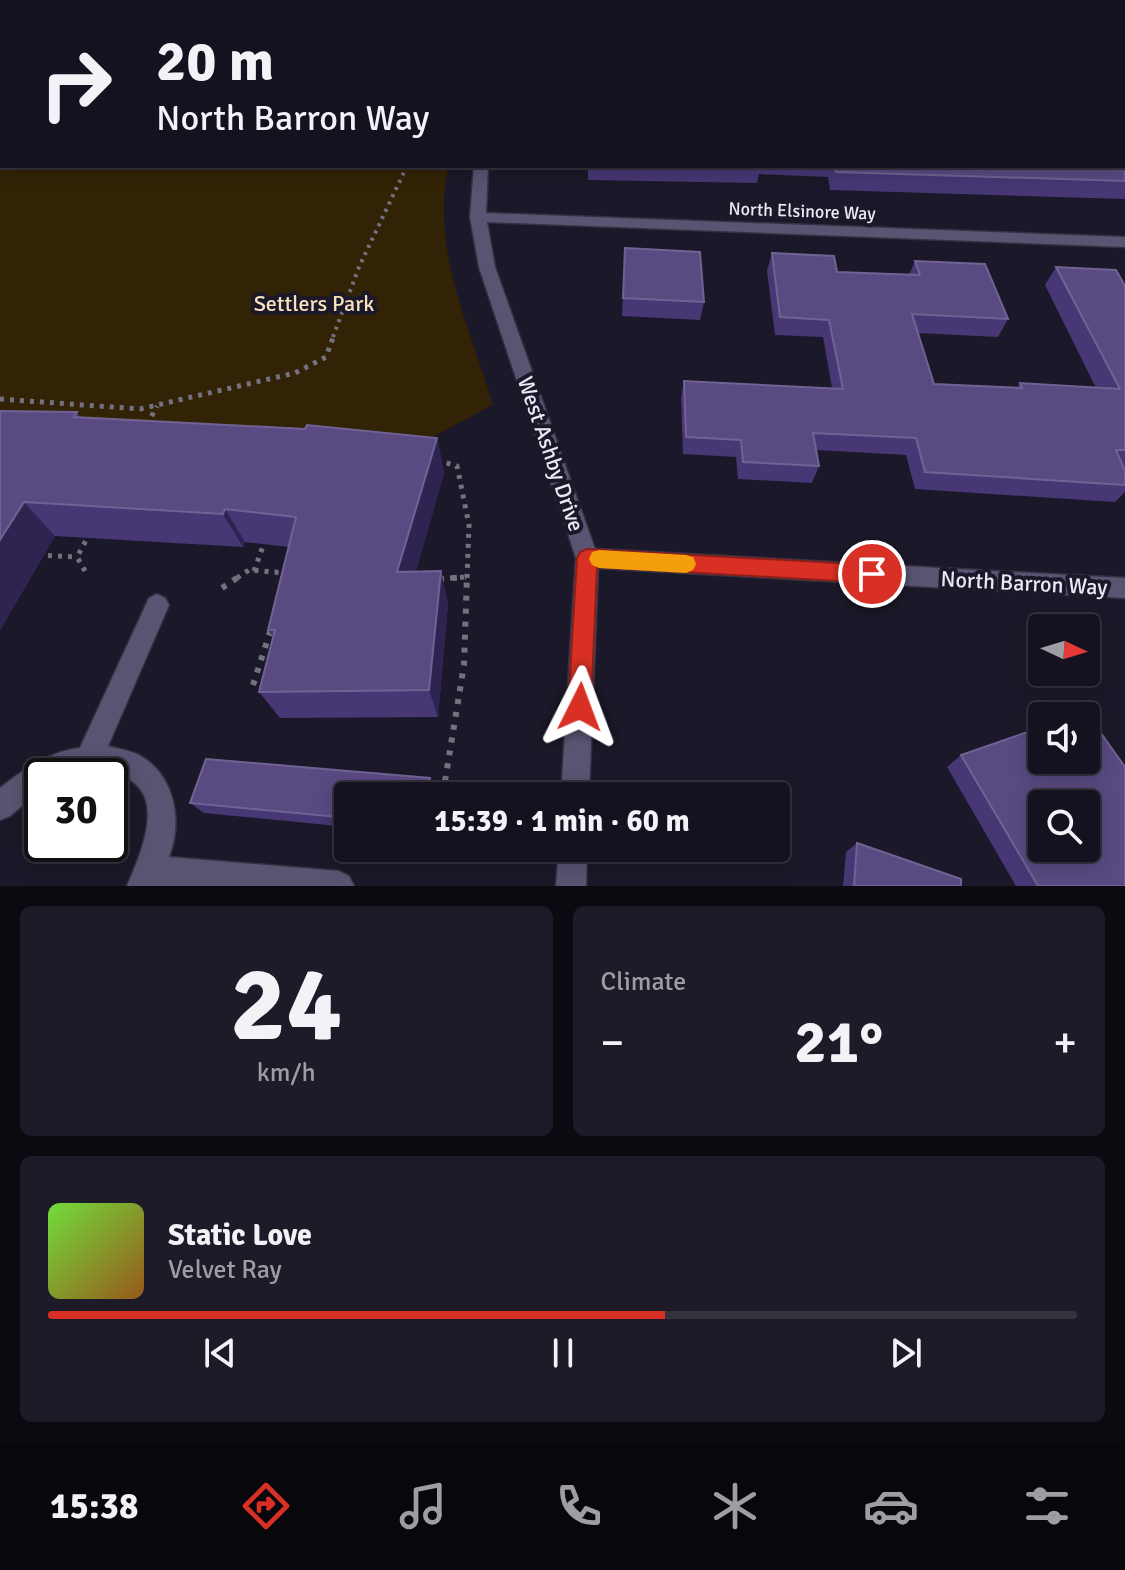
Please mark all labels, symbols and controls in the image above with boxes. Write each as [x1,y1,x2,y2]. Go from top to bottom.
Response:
text: 20 m [156,27,274,96]
icon: right [24,32,128,136]
text: North Barron Way [156,96,429,141]
street label: North Elsinore Way [728,197,877,225]
park label: Settlers Park [254,290,374,317]
street label: West Ashby Drive [512,373,590,535]
pin [838,540,906,608]
icon: arrive [850,552,894,596]
street label: North Barron Way [940,565,1109,601]
north arrow [1028,614,1100,686]
map controls [1028,614,1100,862]
position arrow [538,665,622,749]
button: sound [1028,702,1100,774]
speed limit sign: 30 [24,758,128,862]
button: search [1028,790,1100,862]
text: 15:39 · 1 min · 60 m [434,803,690,840]
text: 24 [230,941,342,1069]
text: Climate [601,966,686,998]
text: 21° [794,1006,883,1080]
text: − [601,1016,624,1070]
text: + [1053,1016,1077,1070]
text: km/h [257,1057,316,1089]
text: Static Love [168,1217,312,1254]
text: Velvet Ray [168,1254,282,1286]
icon: previous [198,1331,242,1375]
icon: pause [541,1331,585,1375]
icon: next [884,1331,928,1375]
icon: directions [238,1478,294,1534]
icon: music [395,1478,451,1534]
icon: phone [551,1478,607,1534]
icon: climate [707,1478,763,1534]
icon: car [863,1478,919,1534]
icon: filters [1019,1478,1075,1534]
text: 15:38 [50,1484,138,1529]

